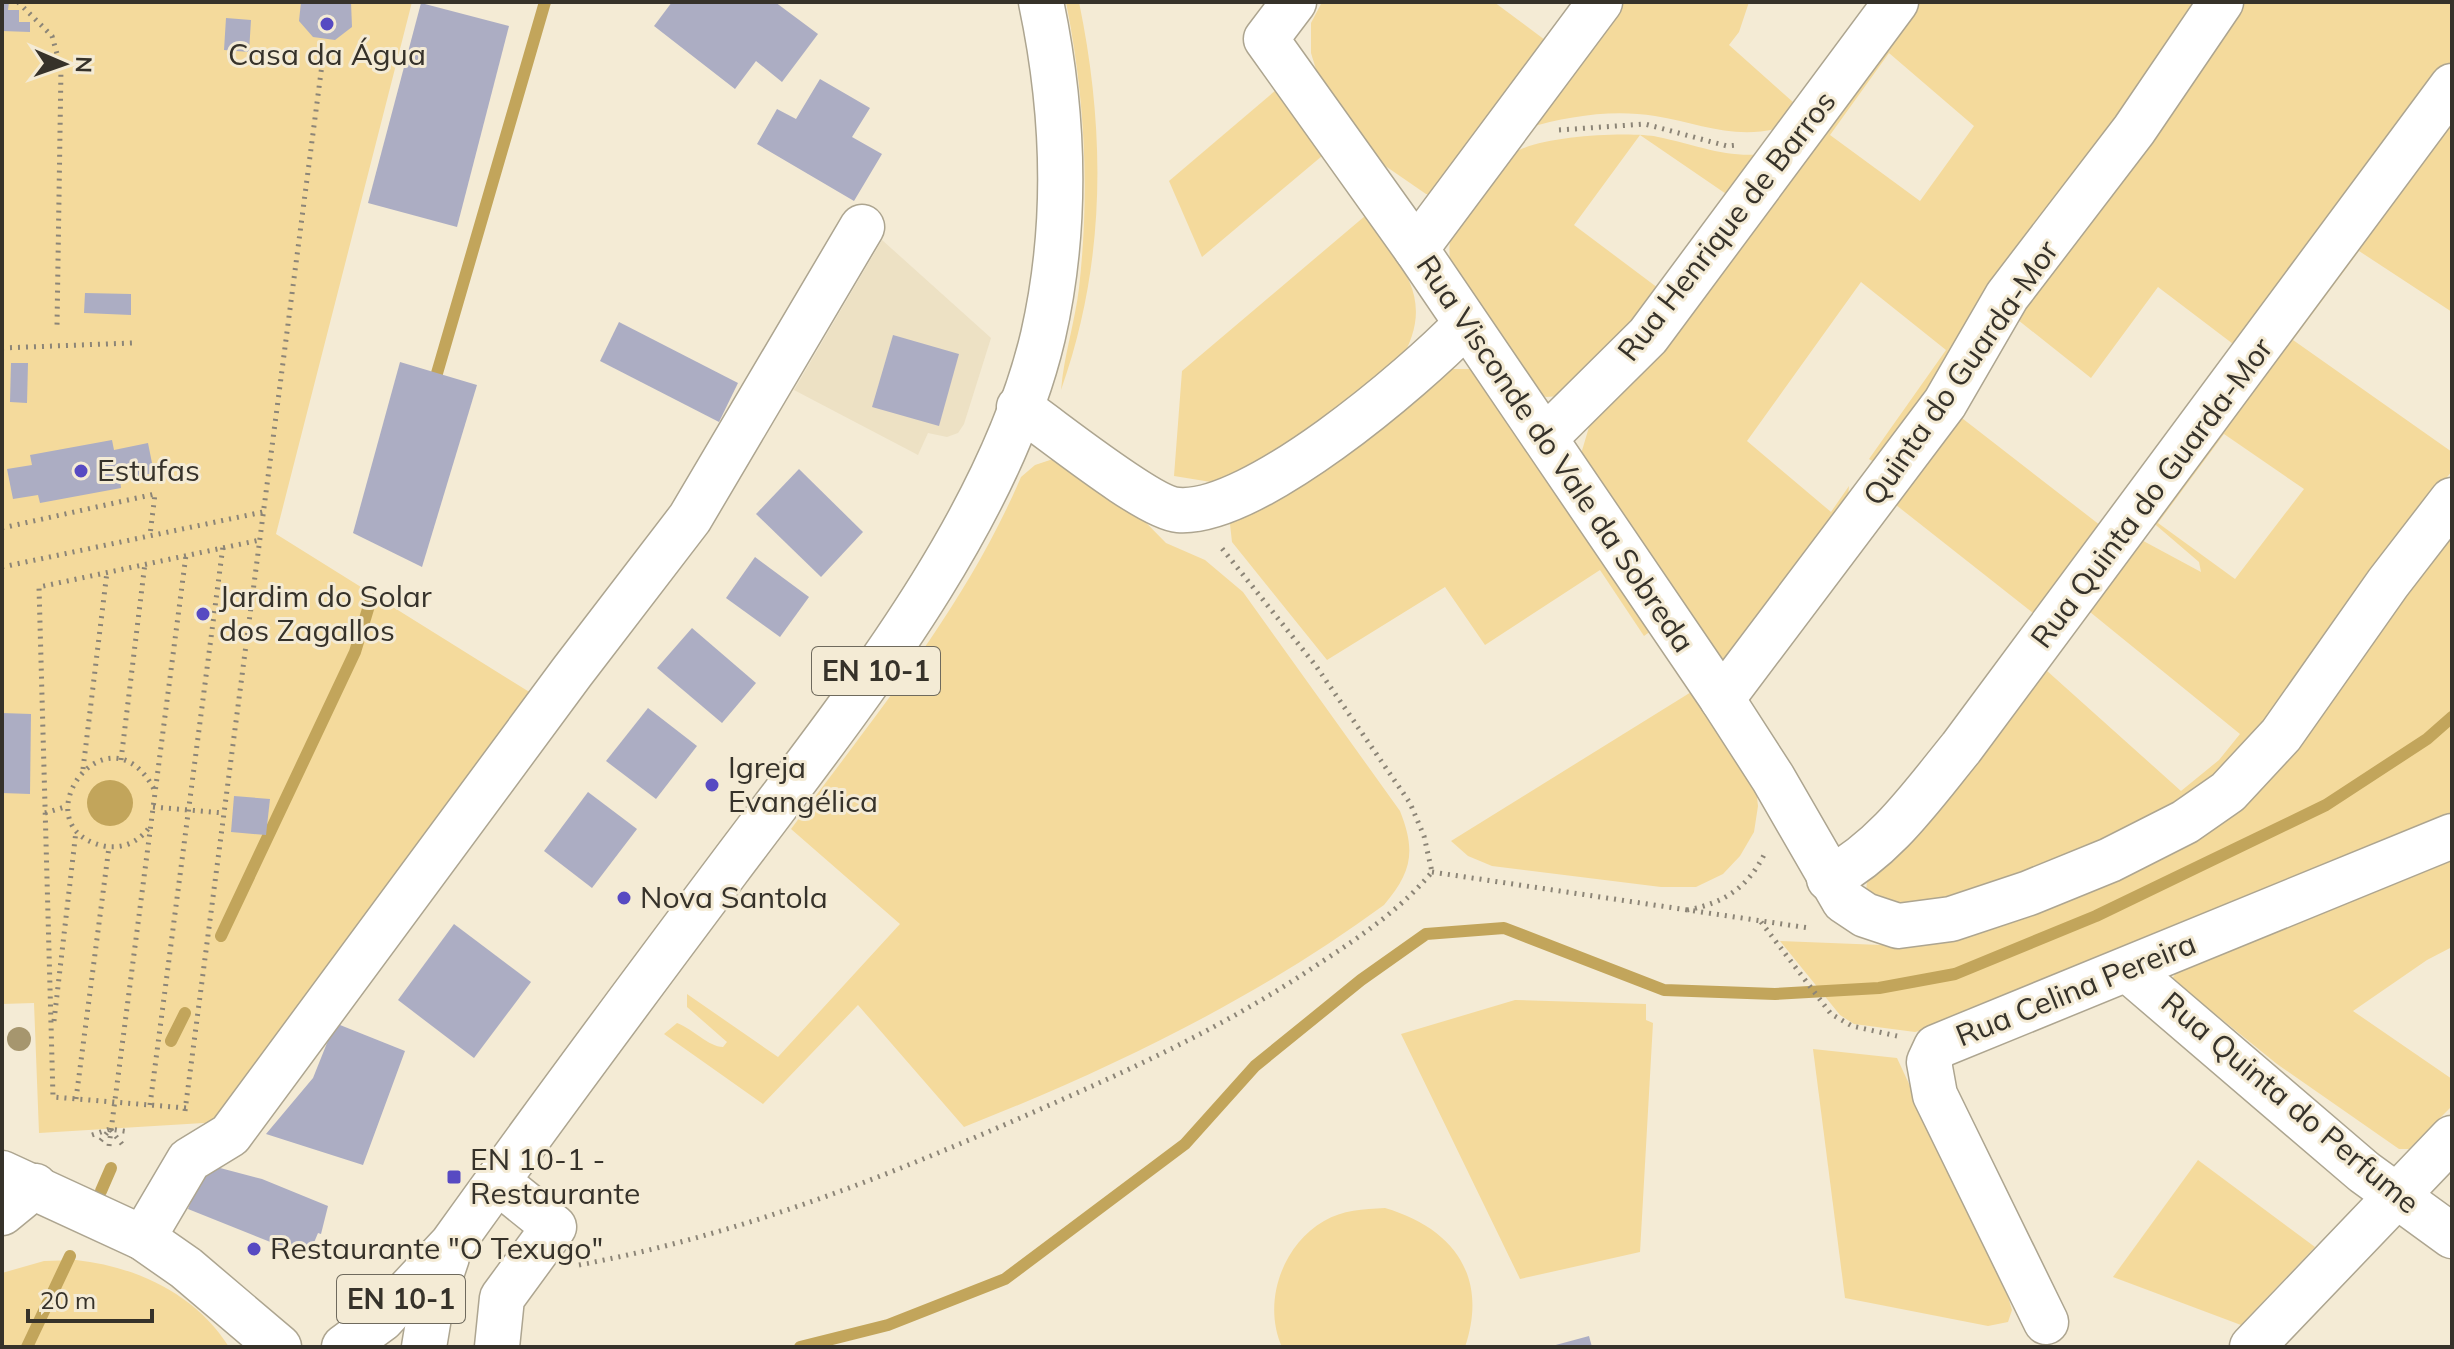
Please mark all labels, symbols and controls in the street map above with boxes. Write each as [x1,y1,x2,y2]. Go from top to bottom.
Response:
marker: Casa da Água [318,15,336,33]
north arrow [24,24,104,104]
place label: Casa da Água [228,35,426,73]
text: N [70,56,98,73]
street label: Rua Henrique de Barros [1609,83,1844,368]
street label: Quinta do Guarda-Mor [1854,232,2066,512]
street label: Rua Visconde do Vale da Sobreda [1409,248,1703,659]
street label: Rua Quinta do Guarda-Mor [2022,330,2280,655]
place label: Estufas [97,451,200,489]
marker: Estufas [72,462,90,480]
place label: Jardim do Solar dos Zagallos [219,577,432,649]
marker: Jardim do Solar dos Zagallos [194,605,212,623]
road number: EN 10-1 [812,647,940,695]
place label: Igreja Evangélica [728,748,878,820]
marker: Igreja Evangélica [703,776,721,794]
place label: Nova Santola [640,878,828,916]
marker: Nova Santola [615,889,633,907]
street label: Rua Celina Pereira [1950,924,2201,1055]
street label: Rua Quinta do Perfume [2154,983,2427,1221]
place label: EN 10-1 - Restaurante [470,1140,640,1212]
marker: EN 10-1 - Restaurante [445,1168,463,1186]
place label: Restaurante "O Texugo" [270,1229,603,1267]
marker: Restaurante "O Texugo" [245,1240,263,1258]
scale bar [28,1273,152,1323]
road number: EN 10-1 [337,1275,465,1323]
text: 20 m [40,1285,96,1315]

